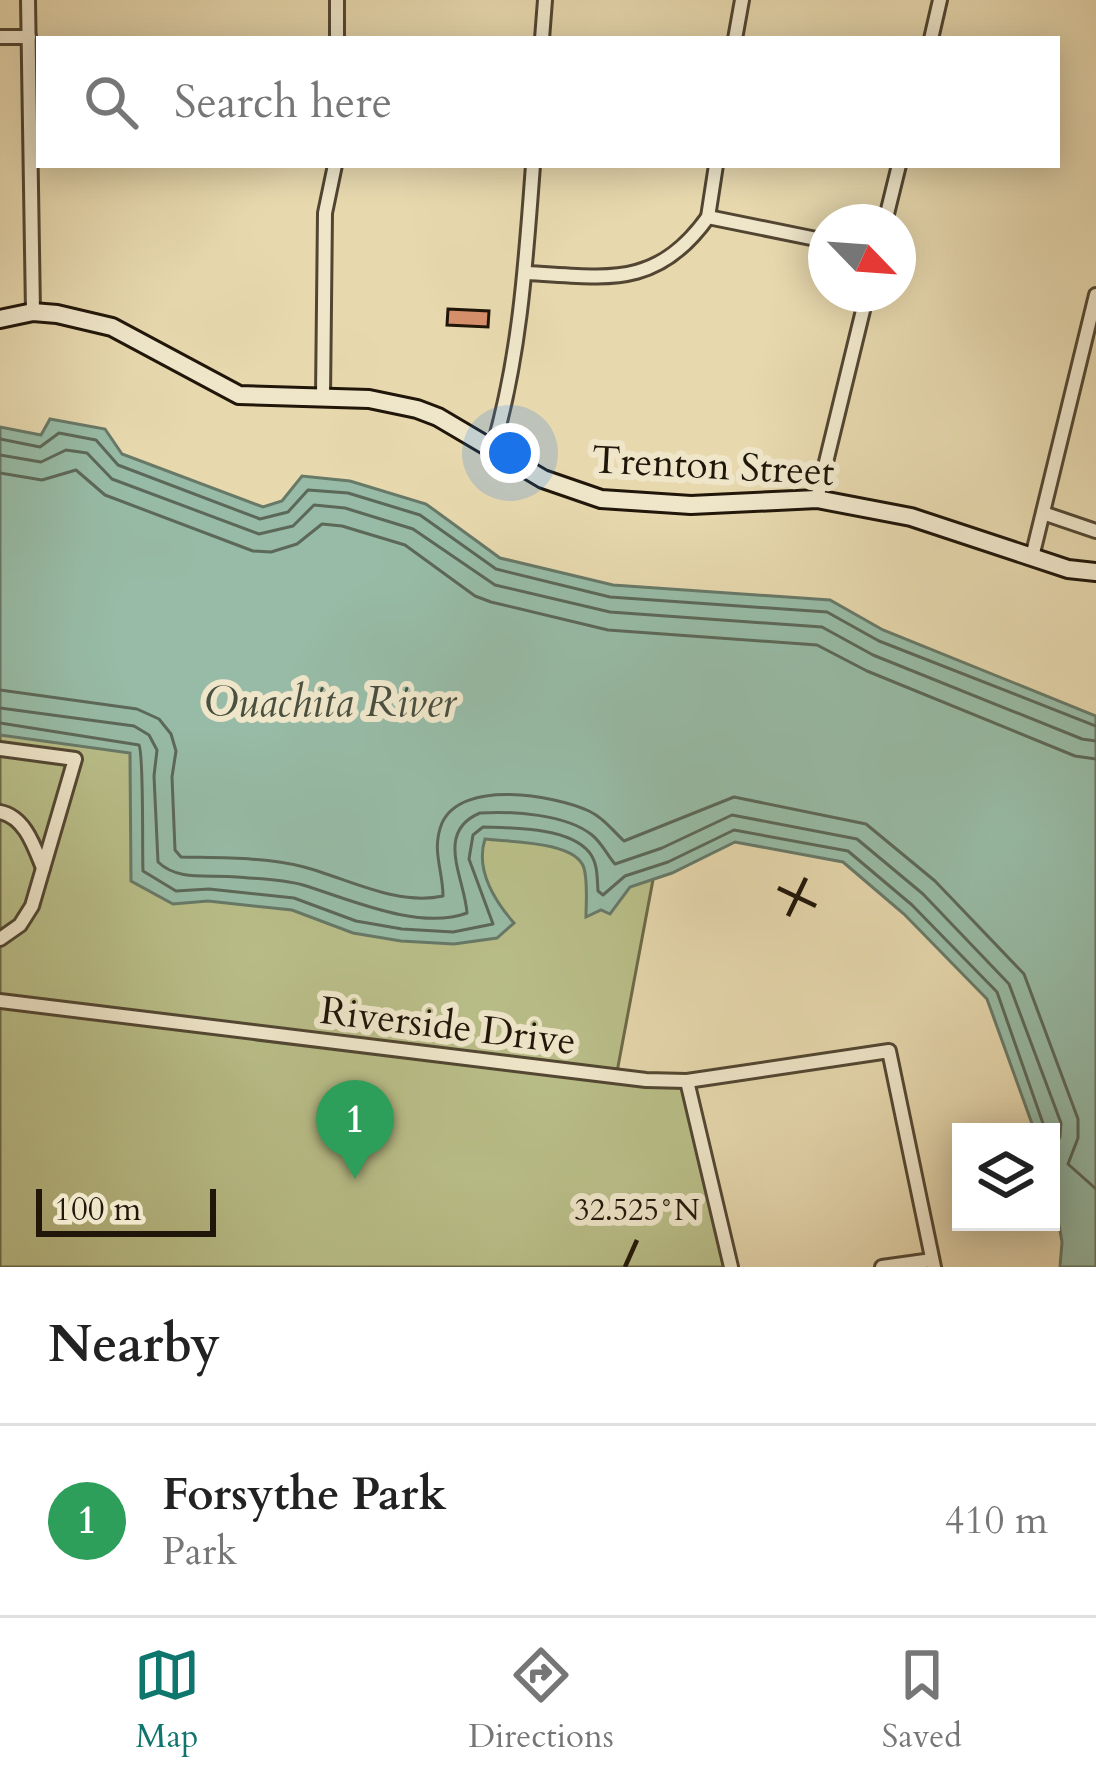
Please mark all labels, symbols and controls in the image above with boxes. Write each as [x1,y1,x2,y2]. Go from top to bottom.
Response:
search box [36,36,1060,168]
icon: search [78,69,144,135]
text: Search here [174,72,392,133]
north arrow [808,204,916,312]
your location [480,423,540,483]
street label: Trenton Street [590,433,836,499]
water label: Ouachita River [204,674,458,731]
street label: Riverside Drive [317,984,579,1068]
pin: 1 [316,1080,394,1179]
map controls [952,1123,1060,1231]
button: layers [952,1123,1060,1231]
scale bar [36,1183,216,1236]
text: 100 m [54,1187,141,1232]
text: 32.525°N [574,1190,700,1231]
text: Nearby [48,1310,220,1380]
text: Forsythe Park [162,1464,447,1525]
text: 1 [77,1494,97,1547]
text: 410 m [945,1494,1048,1547]
text: Park [162,1525,237,1578]
tab: Map [134,1642,200,1759]
tab: Directions [468,1642,614,1759]
tab: Saved [882,1642,962,1759]

